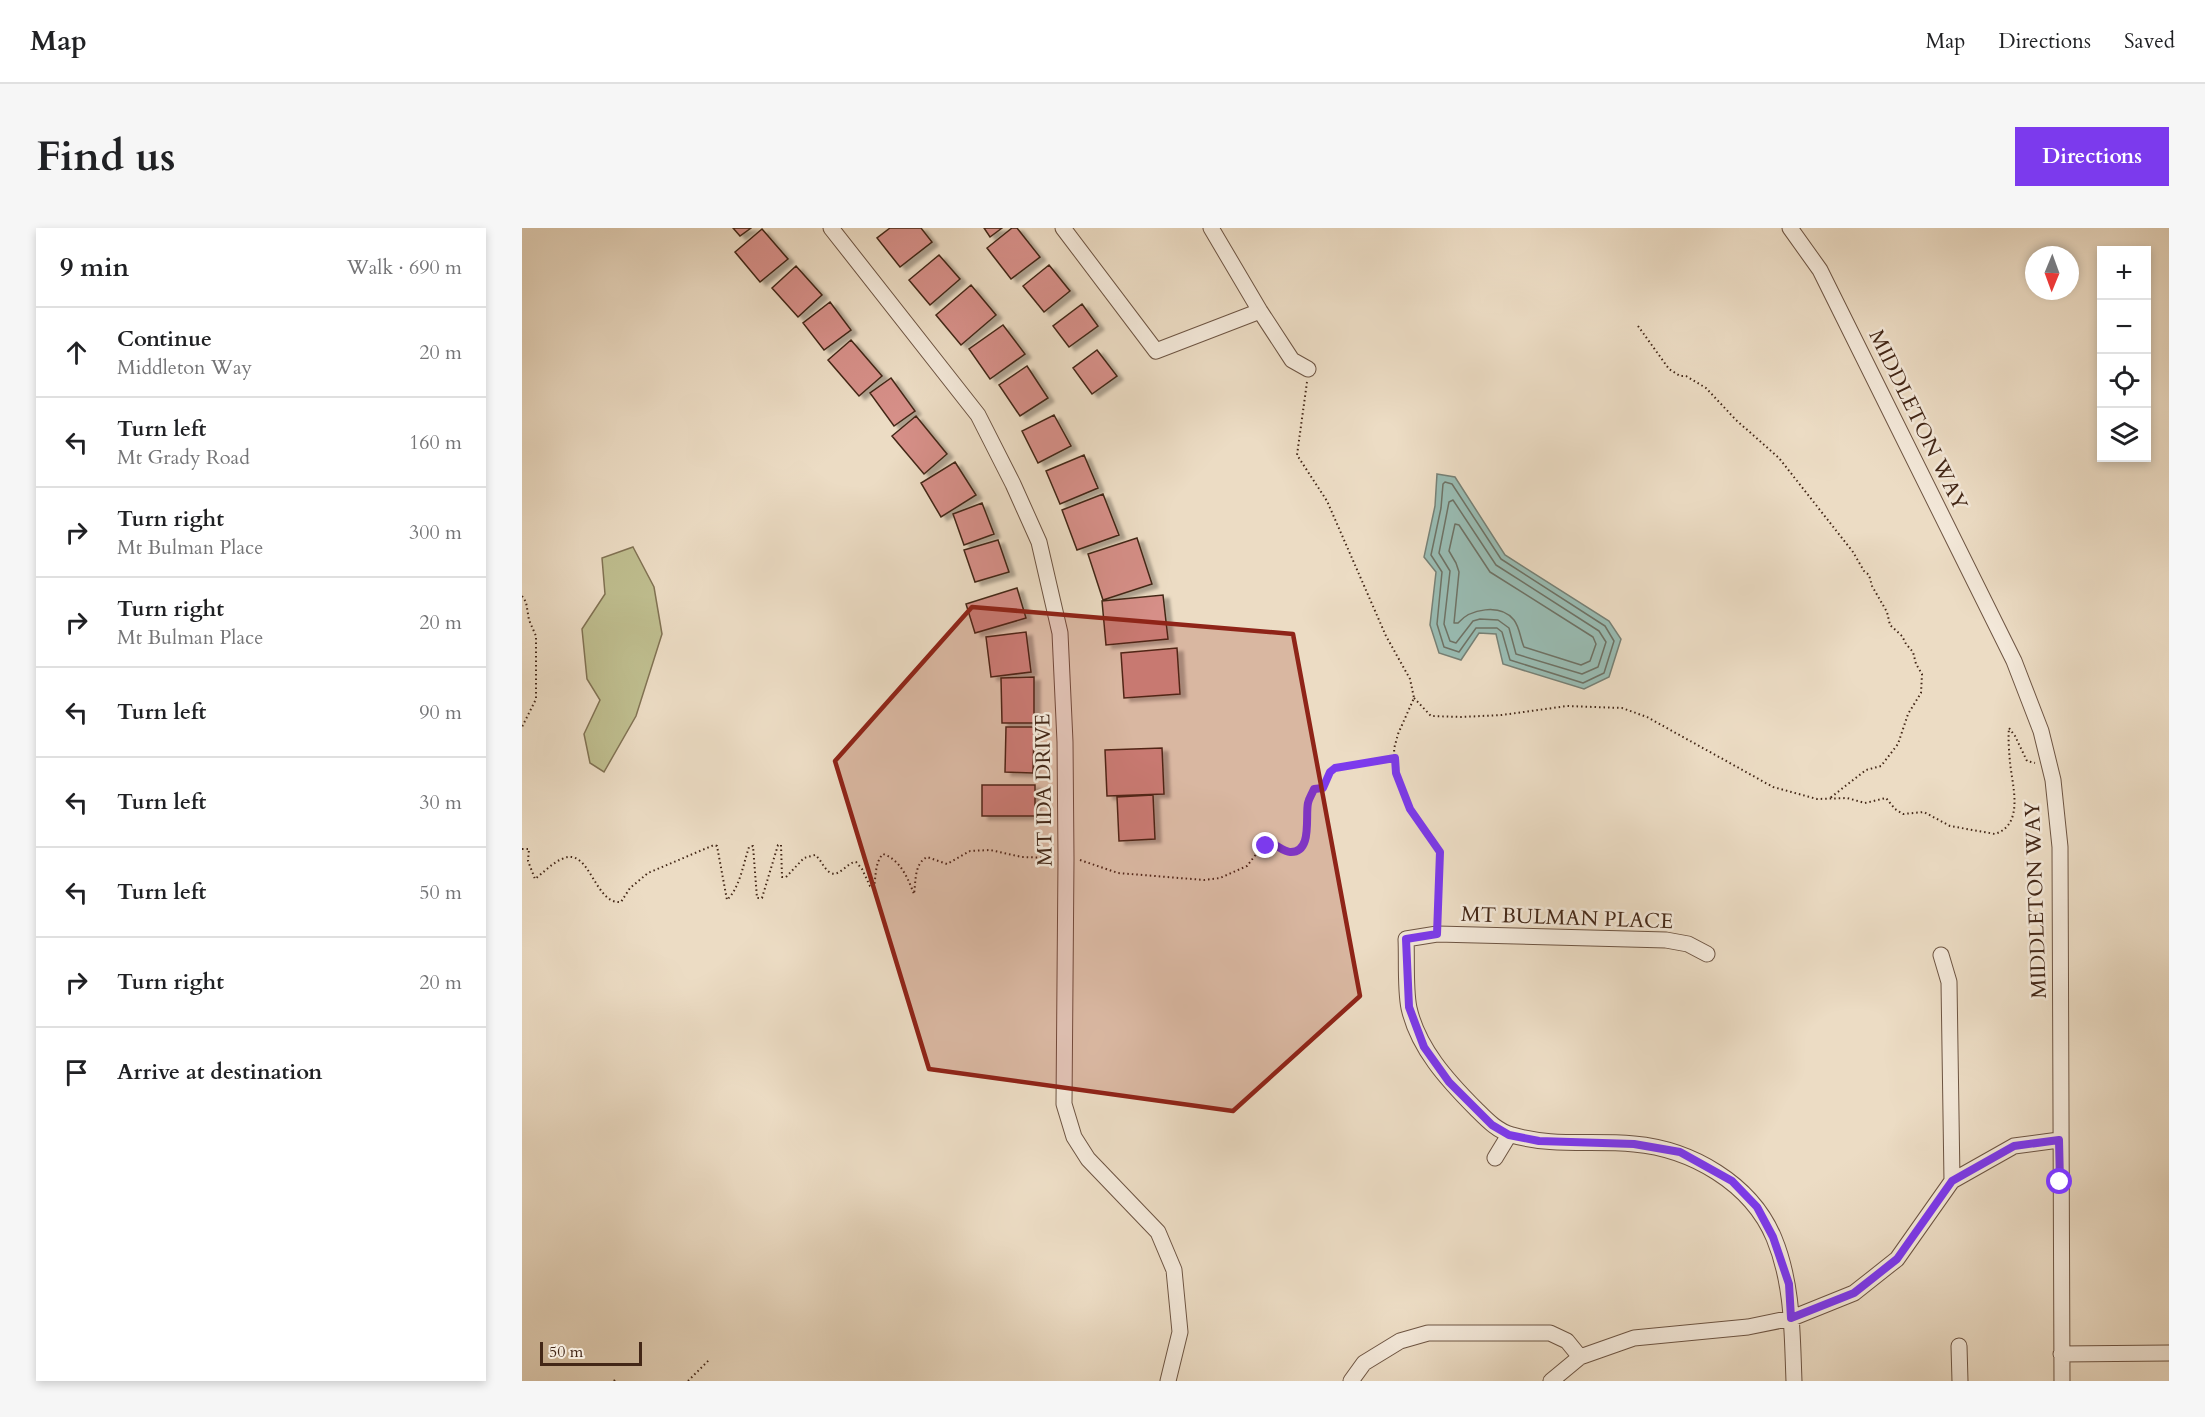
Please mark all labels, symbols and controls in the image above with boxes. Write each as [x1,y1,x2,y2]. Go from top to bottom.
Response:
text: Map [30,22,87,60]
text: Map [1925,27,1965,56]
text: Directions [1998,27,2091,56]
text: Saved [2124,27,2175,56]
button: Directions [2015,127,2169,186]
text: Find us [36,128,176,185]
north arrow [2025,246,2079,300]
map controls [2097,246,2151,462]
button: + [2097,246,2151,300]
text: 9 min [60,250,129,285]
text: Walk · 690 m [347,254,462,281]
button: − [2097,300,2151,354]
text: Continue [117,324,212,354]
street label: MIDDLETON WAY [1862,325,1974,515]
icon: ahead [60,336,93,369]
text: 20 m [419,339,462,366]
text: Middleton Way [117,354,252,381]
button: locate [2097,354,2151,408]
button: layers [2097,408,2151,462]
text: Turn left [117,414,206,444]
icon: left [60,426,93,459]
text: 160 m [409,429,462,456]
text: Mt Grady Road [117,444,250,471]
text: Turn right [117,504,224,534]
icon: right [60,516,93,549]
text: 300 m [409,519,462,546]
text: Mt Bulman Place [117,534,263,561]
text: Turn right [117,594,224,624]
icon: right [60,606,93,639]
text: 20 m [419,609,462,636]
text: Mt Bulman Place [117,624,263,651]
icon: left [60,696,93,729]
text: Turn left [117,697,206,727]
text: 90 m [419,699,462,726]
street label: MT IDA DRIVE [1028,713,1060,867]
icon: left [60,786,93,819]
text: Turn left [117,787,206,817]
text: 30 m [419,789,462,816]
street label: MIDDLETON WAY [2018,800,2054,999]
route end [1252,832,1278,858]
icon: left [60,876,93,909]
text: Turn left [117,877,206,907]
text: 50 m [419,879,462,906]
street label: MT BULMAN PLACE [1460,900,1674,936]
icon: right [60,966,93,999]
text: Turn right [117,967,224,997]
text: 20 m [419,969,462,996]
icon: arrive [60,1056,93,1089]
text: Arrive at destination [117,1057,322,1087]
route start [2046,1168,2072,1194]
scale bar [540,1339,642,1366]
text: 50 m [549,1341,583,1363]

